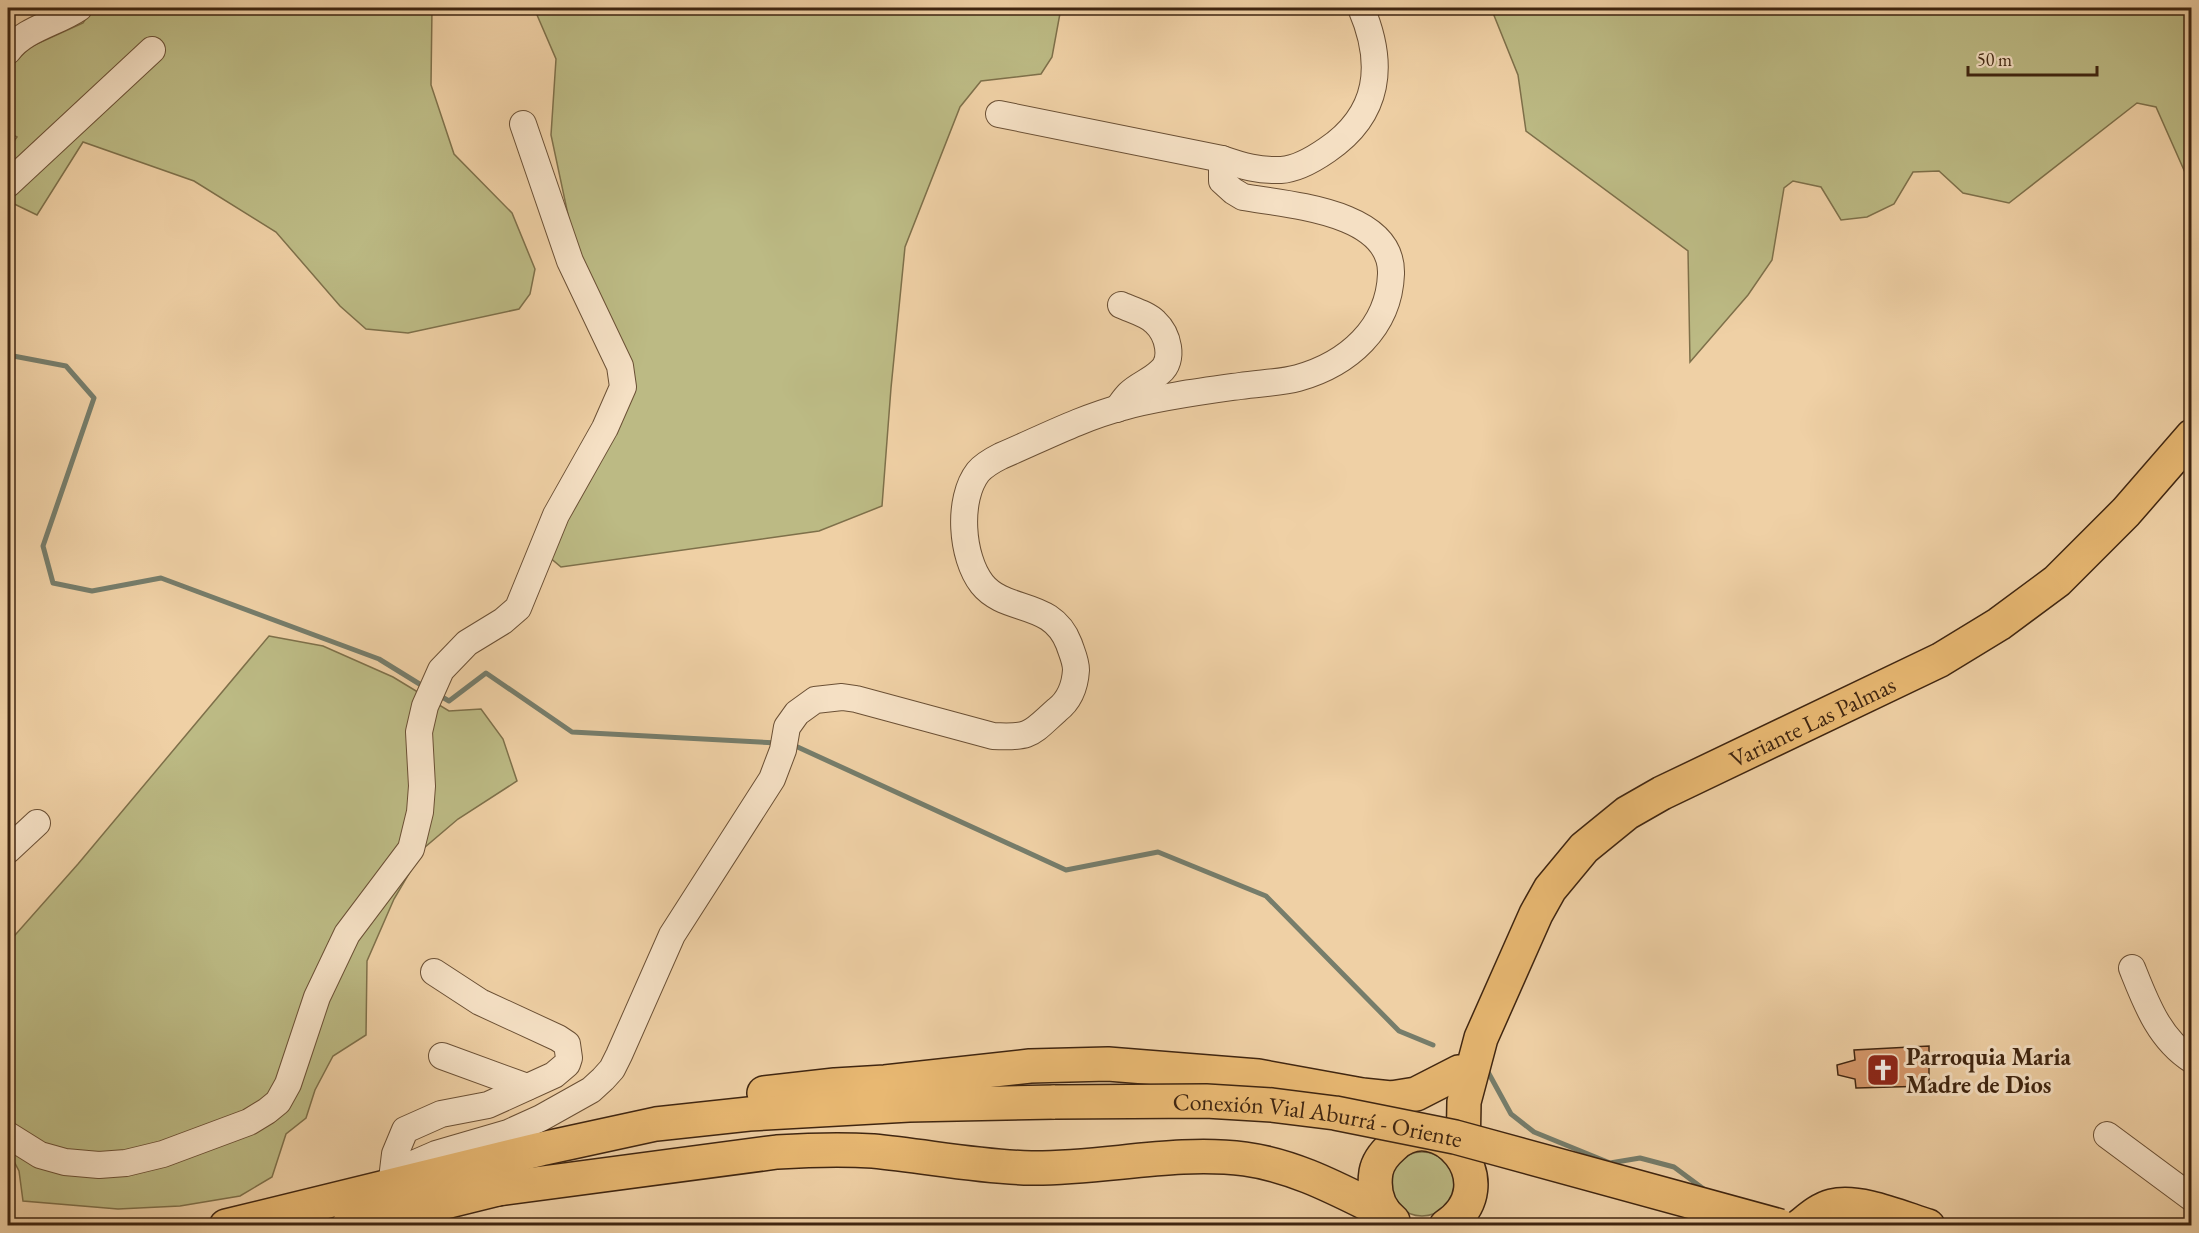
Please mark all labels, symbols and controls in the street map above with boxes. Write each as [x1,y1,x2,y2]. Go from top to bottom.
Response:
scale bar [1968,39,2097,77]
text: 50 m [1977,48,2012,71]
street label: Variante Las Palmas [1724,668,1900,774]
place label: Parroquia Maria Madre de Dios [1906,1041,2072,1100]
church icon: Parroquia Maria Madre de Dios [1865,1052,1901,1088]
street label: Conexión Vial Aburrá - Oriente [1173,1085,1466,1154]

